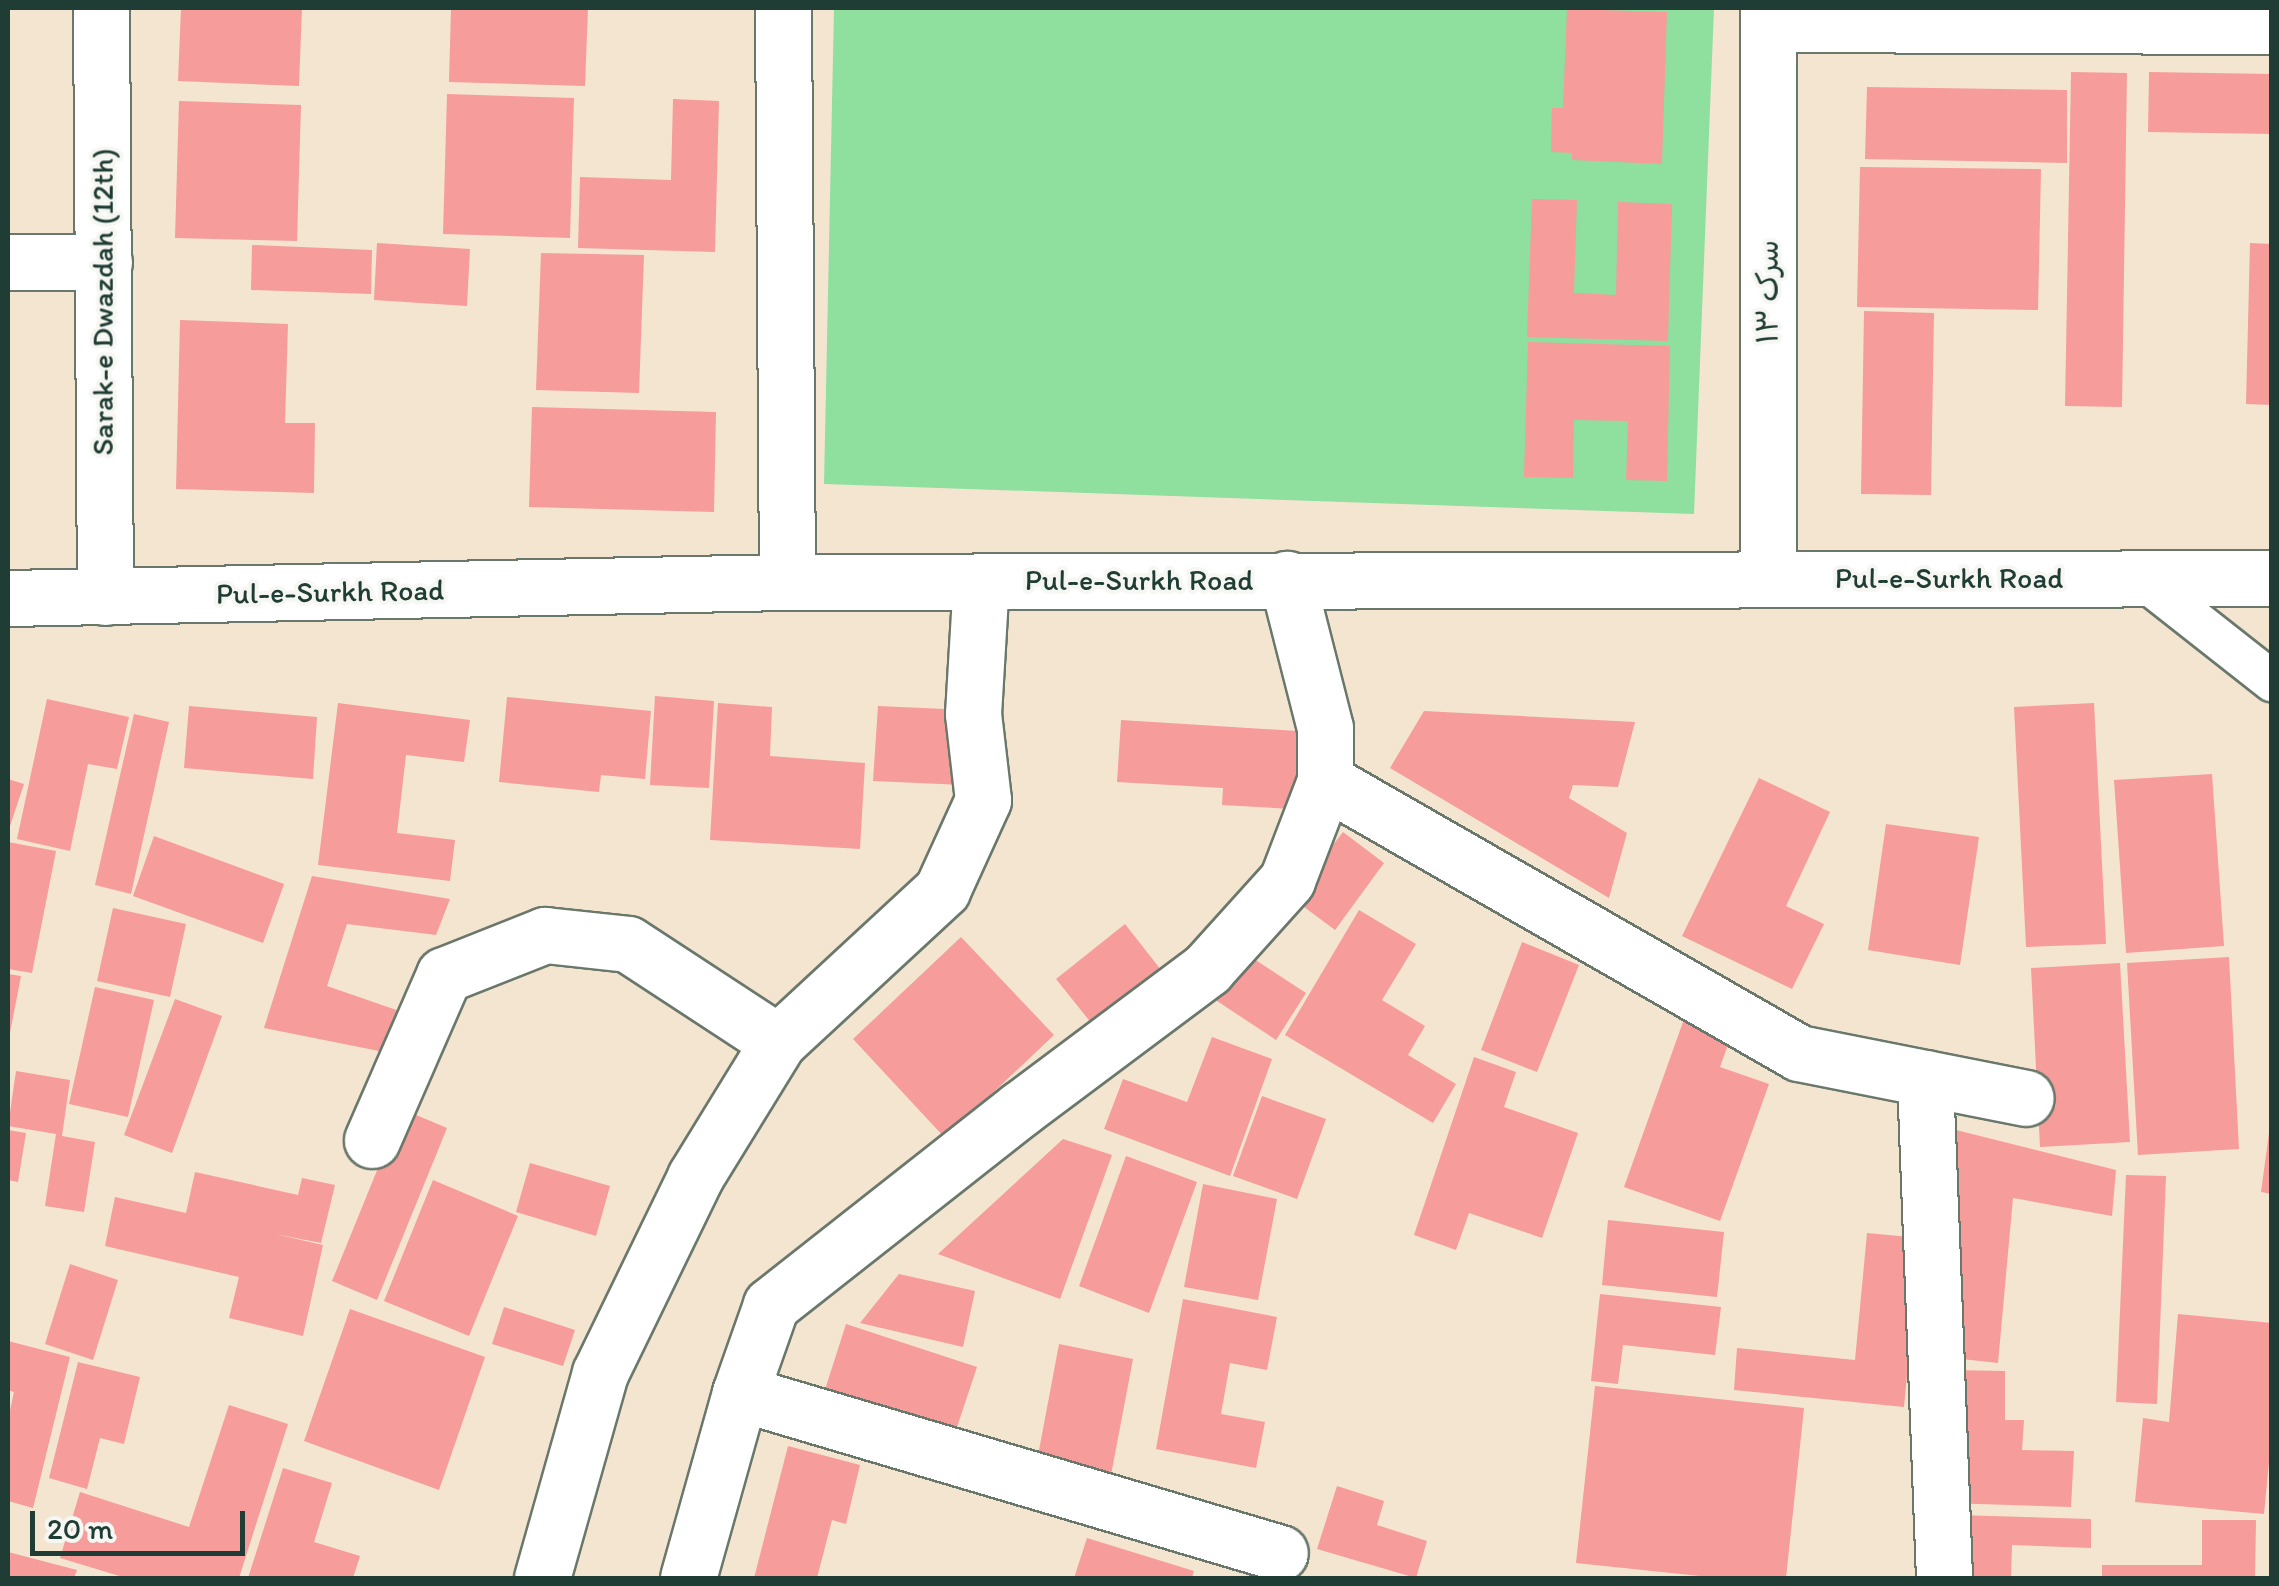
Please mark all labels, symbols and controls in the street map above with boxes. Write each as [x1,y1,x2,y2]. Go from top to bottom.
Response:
street label: Sarak-e Dwazdah (12th) [85,149,121,455]
street label: سرک ۱۳ [1750,240,1786,344]
street label: Pul-e-Surkh Road [1835,560,2063,596]
street label: Pul-e-Surkh Road [1025,562,1253,598]
street label: Pul-e-Surkh Road [216,572,444,612]
scale bar [35,1491,250,1553]
text: 20 m [47,1510,113,1547]

